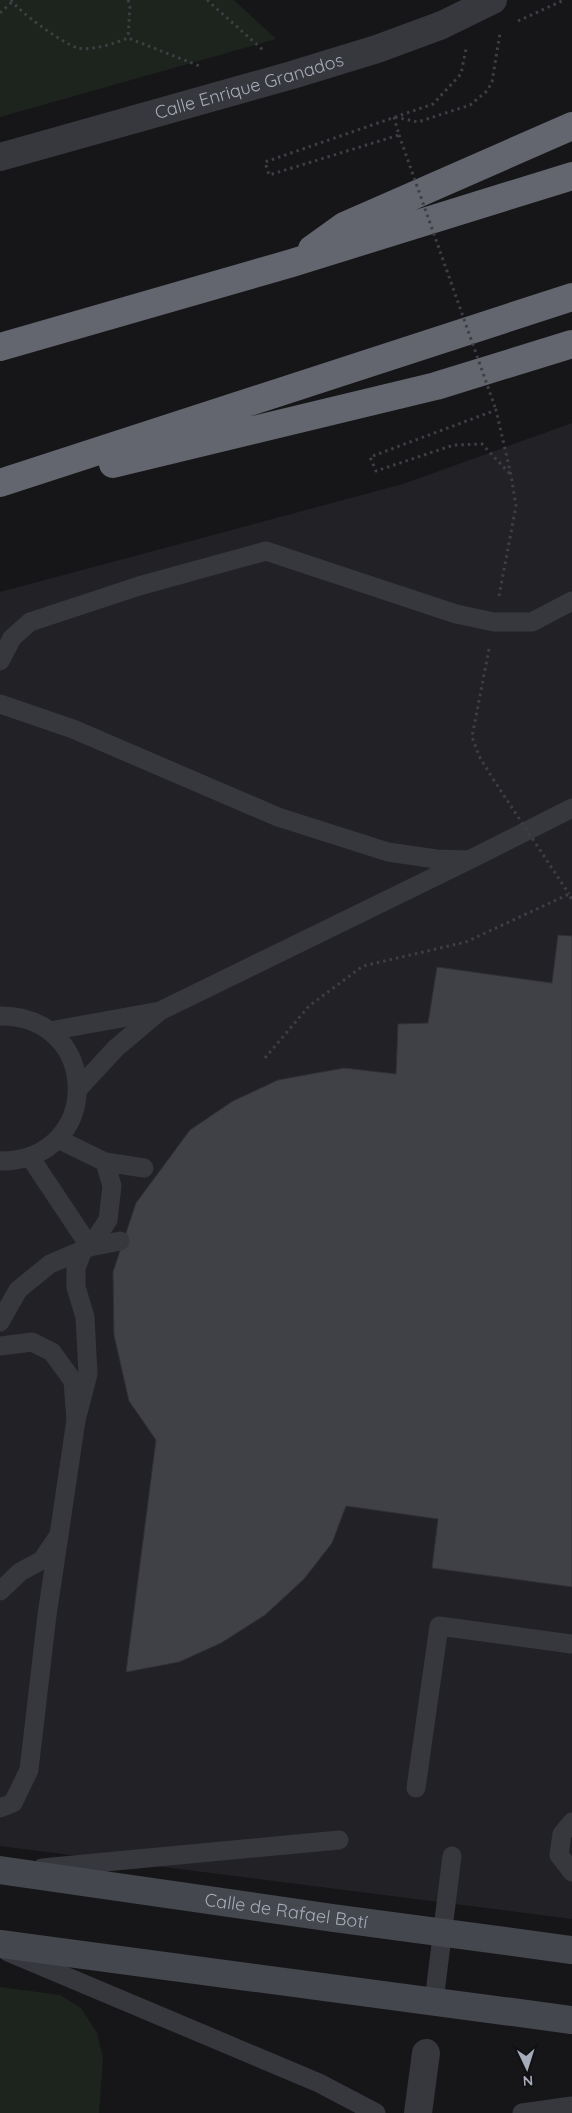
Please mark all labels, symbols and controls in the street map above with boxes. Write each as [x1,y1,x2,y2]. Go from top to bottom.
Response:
street label: Calle Enrique Granados [152,48,346,124]
street label: Calle de Rafael Botí [203,1888,369,1934]
north arrow [502,2043,552,2093]
text: N [522,2072,534,2090]

